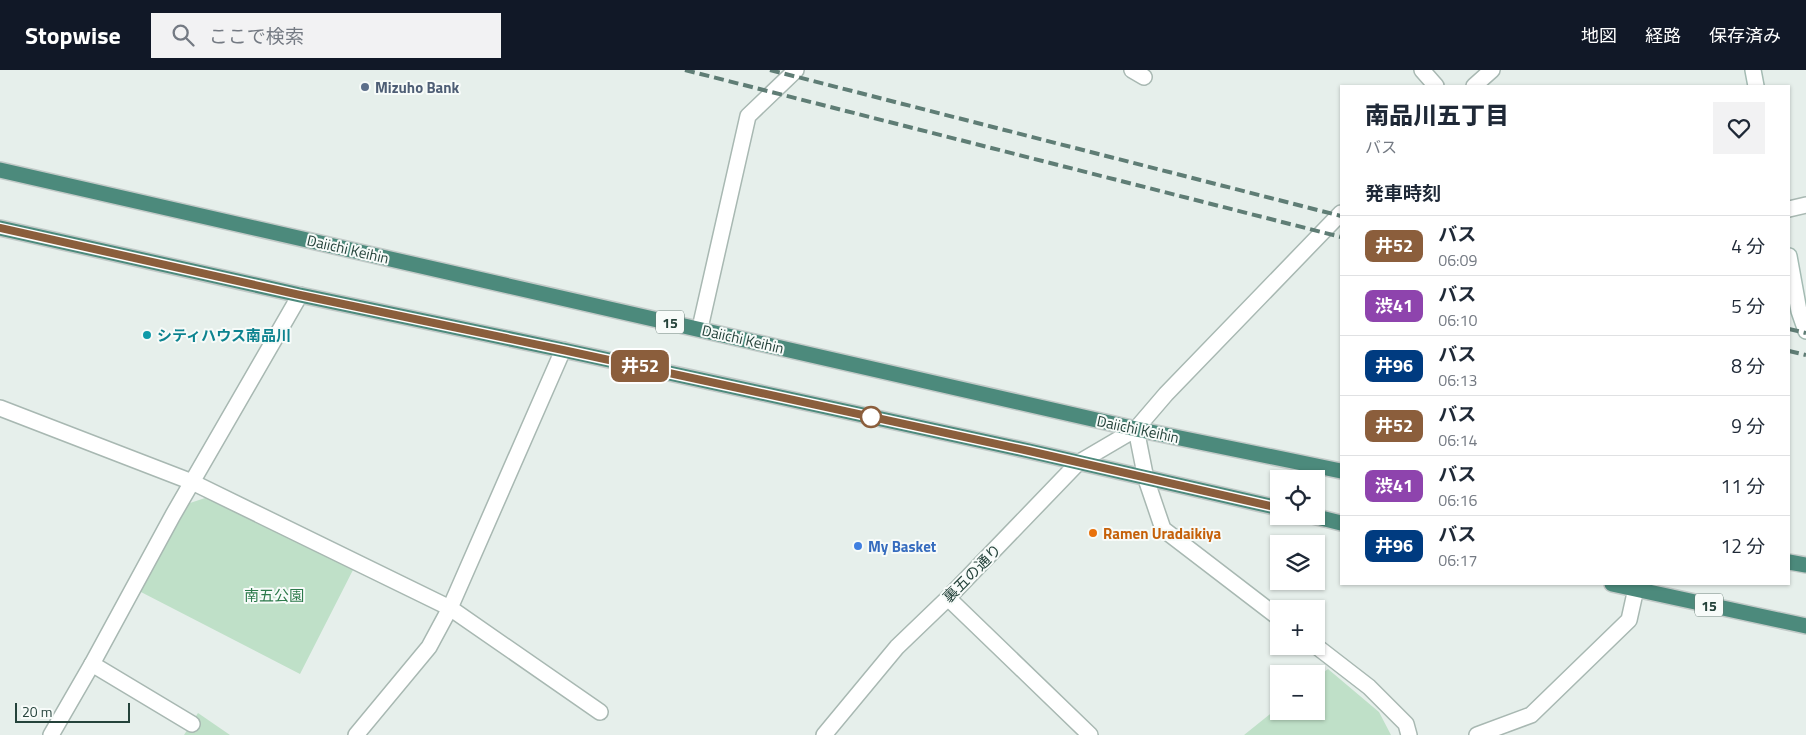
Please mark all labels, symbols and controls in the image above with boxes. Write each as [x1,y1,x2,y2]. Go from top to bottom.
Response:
search box [151,13,501,58]
text: Stopwise [25,17,121,53]
icon: search [169,21,197,49]
text: ここで検索 [209,21,304,50]
text: 地図 [1581,22,1617,49]
text: 経路 [1645,22,1681,49]
text: 保存済み [1709,22,1781,49]
place label: Mizuho Bank [375,76,460,99]
marker: Mizuho Bank [359,81,371,93]
text: 南品川五丁目 [1365,97,1509,133]
button: heart [1713,102,1765,154]
text: バス [1365,135,1397,159]
text: 発車時刻 [1365,178,1441,207]
text: バス [1438,219,1476,248]
street label: Daiichi Keihin [305,228,391,270]
text: 4 分 [1731,231,1765,260]
text: 井52 [1375,232,1413,259]
text: 06:09 [1438,248,1477,272]
text: バス [1438,279,1476,308]
text: 5 分 [1731,291,1765,320]
text: 渋41 [1375,292,1413,319]
text: 06:10 [1438,308,1477,332]
road number: 15 [656,310,684,334]
street label: Daiichi Keihin [700,318,786,360]
place label: シティハウス南品川 [157,324,291,347]
marker: シティハウス南品川 [141,329,153,341]
text: バス [1438,339,1476,368]
line badge: 井52 [611,350,669,382]
text: 8 分 [1731,351,1765,380]
text: 井52 [621,352,659,379]
text: 井96 [1375,352,1413,379]
text: 06:13 [1438,368,1477,392]
text: バス [1438,399,1476,428]
unlabelled marker [860,406,882,428]
street label: Daiichi Keihin [1095,409,1181,449]
text: 9 分 [1731,411,1765,440]
text: 井52 [1375,412,1413,439]
text: 06:14 [1438,428,1477,452]
text: バス [1438,459,1476,488]
map controls [1270,470,1325,720]
button: locate [1270,470,1325,525]
text: 11 分 [1721,471,1765,500]
text: 渋41 [1375,472,1413,499]
text: 06:16 [1438,488,1477,512]
text: バス [1438,519,1476,548]
place label: Ramen Uradaikiya [1103,522,1221,545]
marker: Ramen Uradaikiya [1087,527,1099,539]
text: 12 分 [1721,531,1765,560]
text: 井96 [1375,532,1413,559]
place label: My Basket [868,535,937,558]
button: layers [1270,535,1325,590]
street label: 裏五の通り [937,538,1007,608]
marker: My Basket [852,540,864,552]
text: 06:17 [1438,548,1477,572]
park label: 南五公園 [244,584,304,607]
road number: 15 [1695,594,1723,616]
button: + [1270,600,1325,655]
button: − [1270,665,1325,720]
scale bar [15,700,130,723]
text: 20 m [22,701,52,722]

